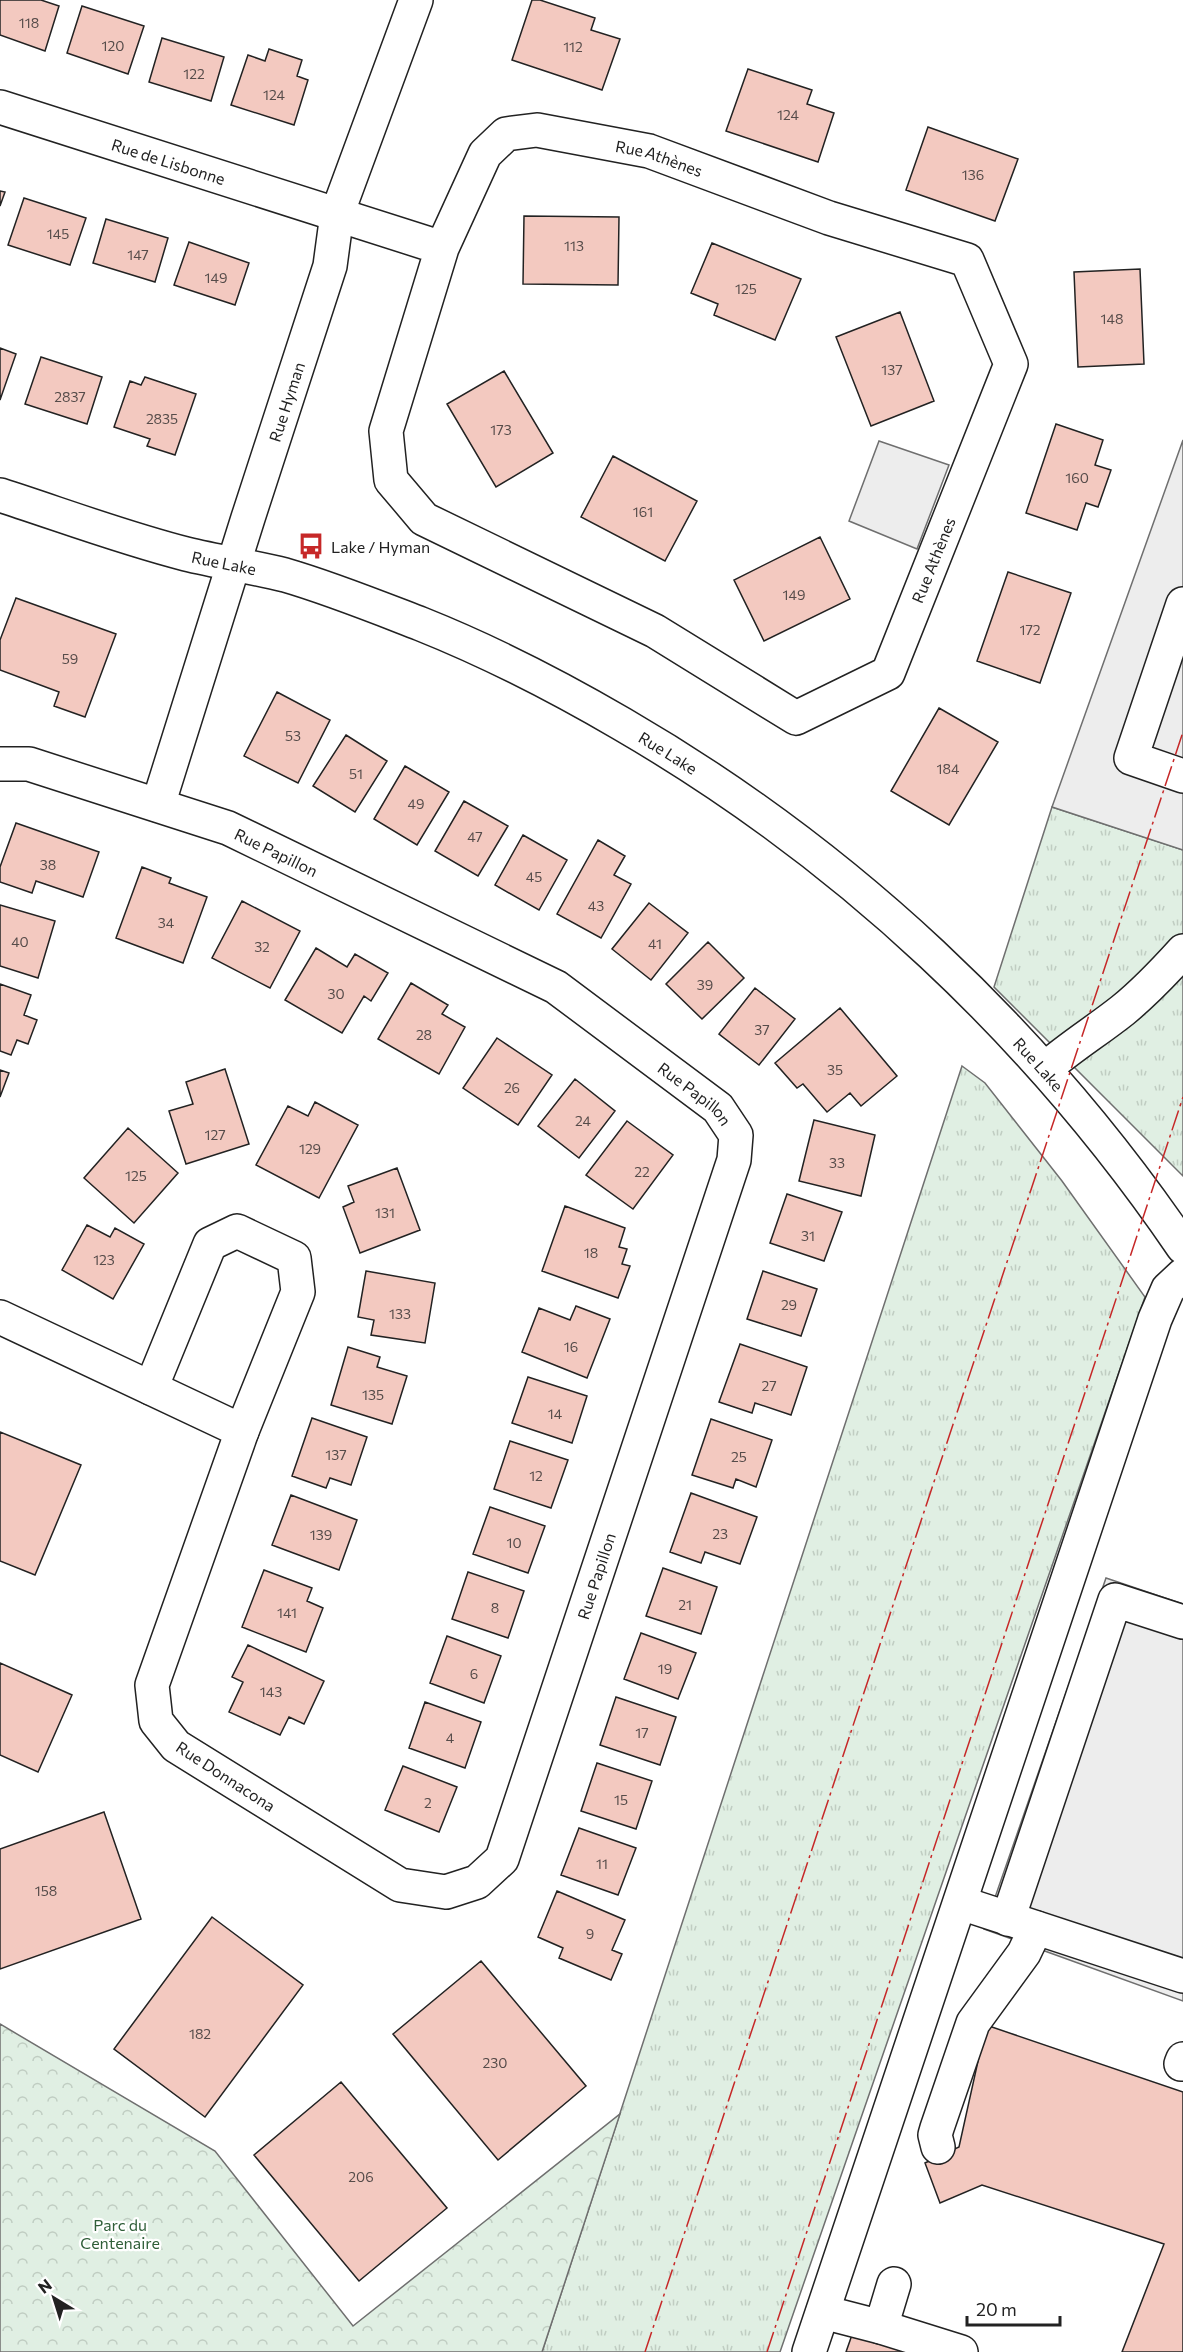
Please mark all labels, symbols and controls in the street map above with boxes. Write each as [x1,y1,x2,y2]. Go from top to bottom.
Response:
house number: 118 [19,14,39,31]
house number: 120 [102,37,124,54]
house number: 112 [563,38,583,55]
house number: 122 [183,65,205,82]
house number: 124 [263,86,286,103]
house number: 124 [777,106,800,123]
street label: Rue de Lisbonne [109,134,228,188]
street label: Rue Athènes [614,135,706,180]
house number: 136 [962,166,984,183]
house number: 145 [47,225,69,242]
house number: 113 [564,237,584,254]
house number: 147 [127,246,149,263]
house number: 149 [205,269,227,286]
house number: 125 [735,280,757,297]
house number: 148 [1101,310,1123,327]
street label: Rue Hyman [264,359,308,444]
house number: 137 [881,361,903,378]
house number: 2837 [54,388,86,405]
house number: 2835 [146,410,178,427]
house number: 173 [490,421,512,438]
house number: 160 [1065,469,1089,486]
house number: 161 [633,503,653,520]
street label: Rue Athènes [907,514,959,606]
bus stop icon: Lake / Hyman [296,531,326,561]
place label: Lake / Hyman [331,537,430,556]
street label: Rue Lake [190,546,258,578]
house number: 149 [783,586,805,603]
house number: 172 [1019,621,1041,638]
house number: 59 [62,650,78,667]
house number: 53 [285,727,301,744]
street label: Rue Lake [636,727,701,778]
house number: 184 [937,760,960,777]
house number: 51 [349,765,363,782]
house number: 49 [408,795,424,812]
street label: Rue Papillon [232,823,321,880]
house number: 47 [467,828,483,845]
house number: 38 [40,856,56,873]
house number: 45 [526,868,542,885]
house number: 43 [588,897,604,914]
house number: 34 [158,914,175,931]
house number: 40 [11,933,29,950]
house number: 41 [648,935,662,952]
house number: 32 [254,938,270,955]
house number: 39 [697,976,713,993]
house number: 30 [327,985,345,1002]
house number: 37 [754,1021,770,1038]
house number: 28 [416,1026,432,1043]
street label: Rue Lake [1010,1033,1068,1095]
street label: Rue Papillon [655,1057,736,1128]
house number: 35 [827,1061,843,1078]
house number: 26 [504,1079,520,1096]
house number: 24 [575,1112,592,1129]
house number: 127 [204,1126,226,1143]
house number: 129 [299,1140,321,1157]
house number: 33 [829,1154,845,1171]
house number: 22 [634,1163,650,1180]
house number: 125 [125,1167,147,1184]
house number: 131 [375,1204,395,1221]
house number: 31 [801,1227,815,1244]
house number: 18 [584,1244,598,1261]
house number: 123 [93,1251,115,1268]
house number: 29 [781,1296,797,1313]
house number: 133 [389,1305,411,1322]
house number: 16 [564,1338,578,1355]
house number: 27 [761,1377,777,1394]
house number: 135 [362,1386,384,1403]
house number: 14 [548,1405,563,1422]
house number: 137 [325,1446,347,1463]
house number: 25 [731,1448,747,1465]
house number: 12 [529,1467,543,1484]
house number: 23 [712,1525,728,1542]
house number: 139 [310,1526,332,1543]
street label: Rue Papillon [573,1530,619,1622]
house number: 10 [506,1534,522,1551]
house number: 21 [678,1596,692,1613]
house number: 8 [491,1599,499,1616]
house number: 141 [277,1604,297,1621]
house number: 19 [658,1660,672,1677]
house number: 6 [470,1665,478,1682]
house number: 143 [260,1683,282,1700]
house number: 17 [635,1724,649,1741]
house number: 4 [446,1729,455,1746]
street label: Rue Donnacona [173,1737,279,1815]
house number: 15 [614,1791,628,1808]
house number: 2 [424,1794,432,1811]
house number: 11 [596,1855,608,1872]
house number: 158 [35,1882,57,1899]
house number: 9 [586,1925,594,1942]
house number: 182 [189,2025,211,2042]
house number: 230 [483,2054,507,2071]
house number: 206 [348,2168,374,2185]
park label: Parc du Centenaire [80,2215,160,2252]
north arrow [24,2268,84,2328]
text: N [34,2275,55,2297]
scale bar [967,2289,1060,2327]
text: 20 m [976,2298,1017,2320]

